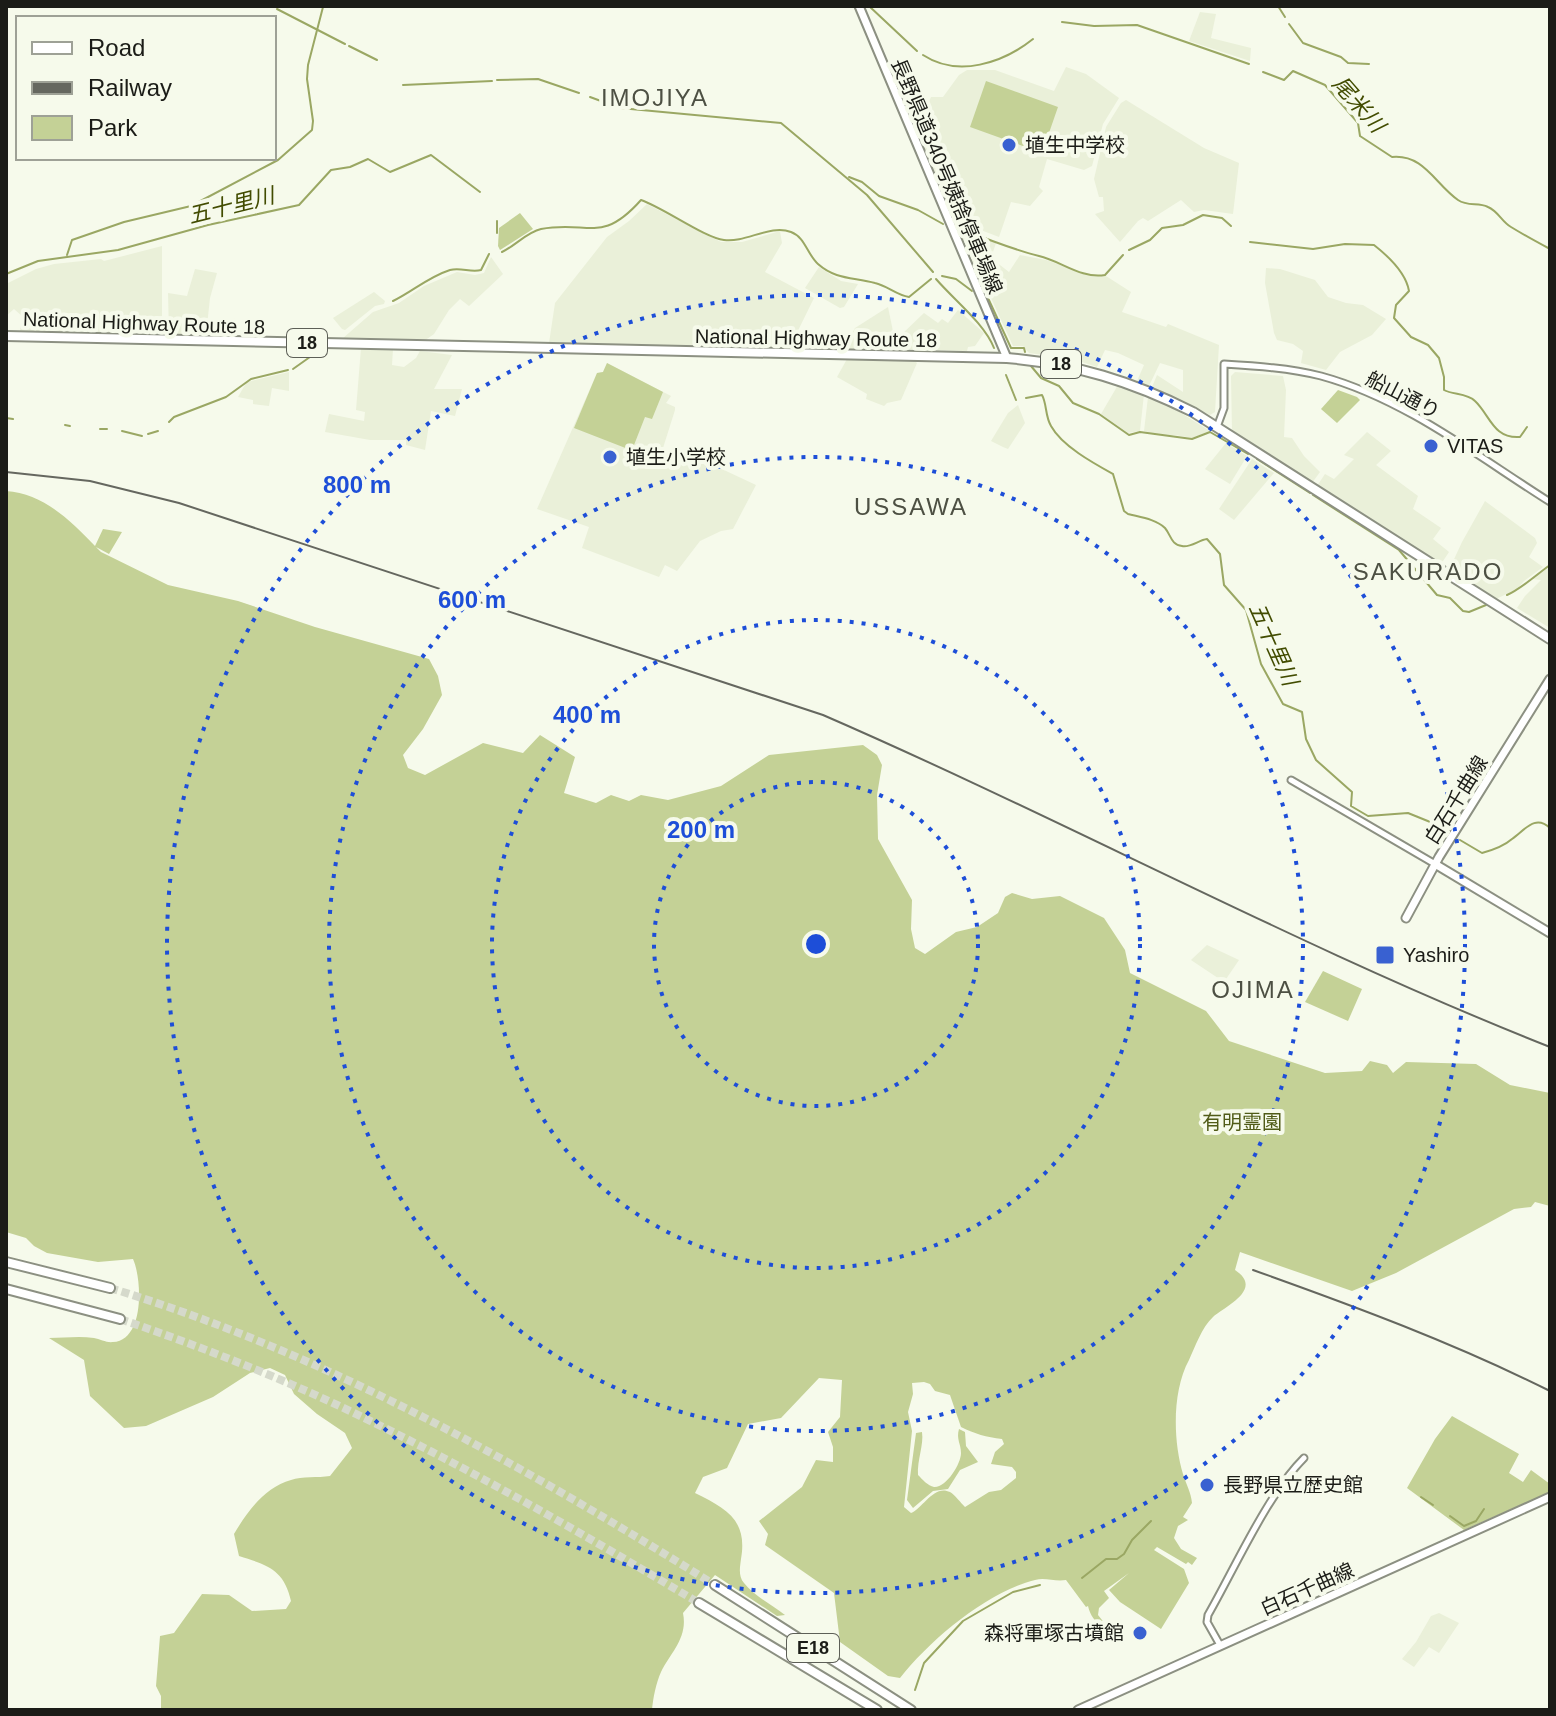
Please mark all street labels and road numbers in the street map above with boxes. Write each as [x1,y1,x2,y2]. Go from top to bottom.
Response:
street label: 長野県道340号姨捨停車場線 [887,55,1007,297]
street label: National Highway Route 18 [23,308,265,338]
street label: National Highway Route 18 [695,325,937,351]
road number: 18 [287,329,327,357]
road number: 18 [1041,350,1081,378]
street label: 船山通り [1362,367,1444,423]
street label: 白石千曲線 [1420,752,1492,848]
street label: 白石千曲線 [1257,1559,1357,1619]
road number: E18 [787,1634,839,1662]

